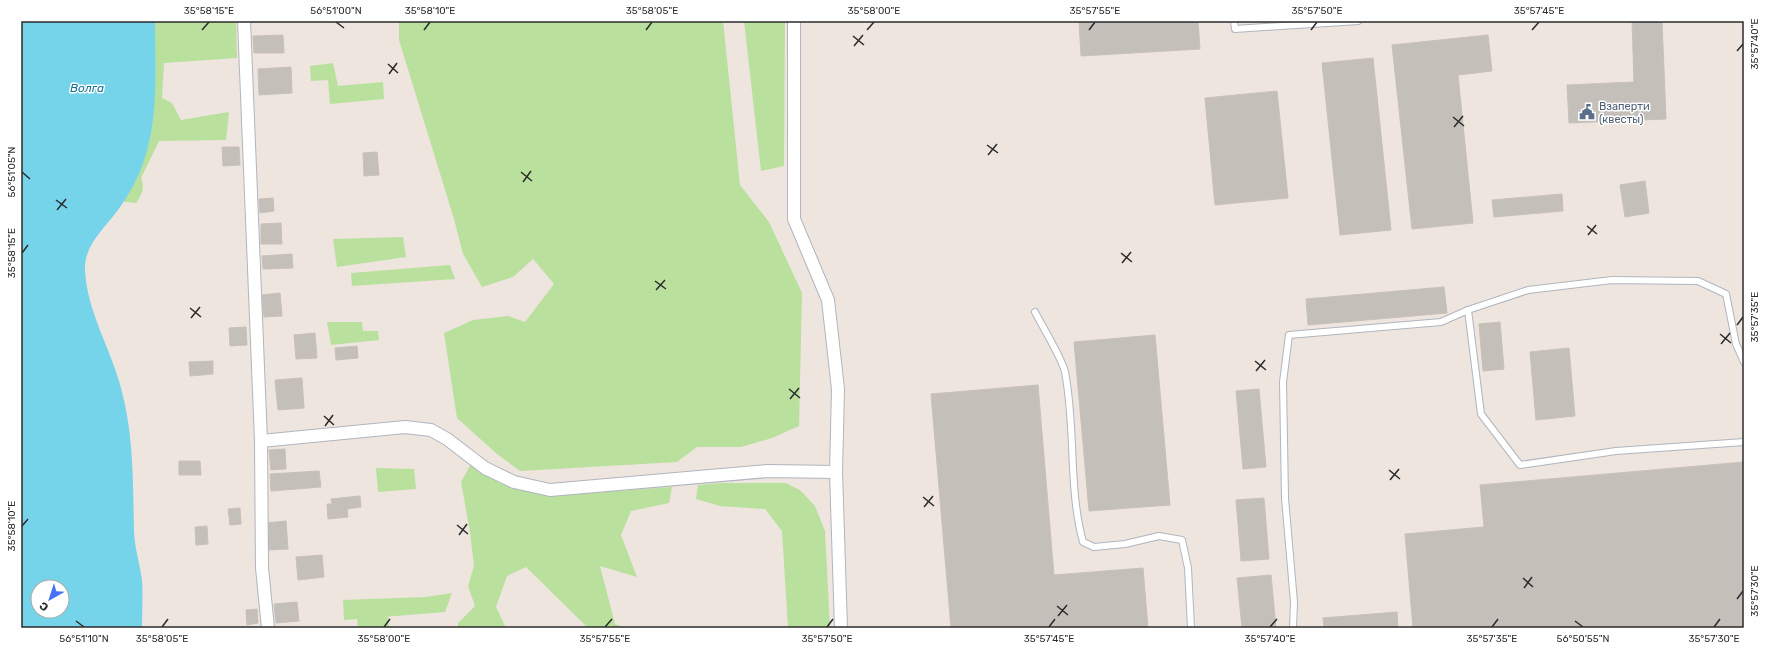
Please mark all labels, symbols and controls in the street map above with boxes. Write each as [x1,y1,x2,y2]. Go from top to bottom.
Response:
text: 35°58'15"E [184,5,234,17]
text: 56°51'00"N [310,5,362,17]
text: 35°58'10"E [405,5,455,17]
text: 35°58'05"E [626,5,678,17]
text: 35°58'00"E [848,5,900,17]
text: 35°57'55"E [1070,5,1120,17]
text: 35°57'50"E [1291,5,1343,17]
text: 35°57'45"E [1514,5,1564,17]
text: 35°57'40"E [1749,19,1761,69]
water label: Волга [70,81,104,95]
place label: Взаперти (квесты) [1599,100,1650,126]
public building icon: Взаперти (квесты) [1578,103,1596,121]
text: 56°51'05"N [6,146,18,198]
text: 35°58'15"E [6,228,18,278]
text: 35°57'35"E [1749,292,1761,342]
text: 35°58'10"E [6,501,18,551]
text: 35°57'30"E [1749,565,1761,617]
north arrow [30,579,70,619]
text: С [37,599,51,614]
text: 56°51'10"N [59,633,109,645]
text: 35°58'05"E [136,633,188,645]
text: 35°58'00"E [358,633,410,645]
text: 35°57'55"E [580,633,630,645]
text: 35°57'50"E [801,633,853,645]
text: 35°57'45"E [1024,633,1074,645]
text: 35°57'40"E [1245,633,1295,645]
text: 35°57'35"E [1467,633,1517,645]
text: 56°50'55"N [1557,633,1609,645]
text: 35°57'30"E [1688,633,1740,645]

